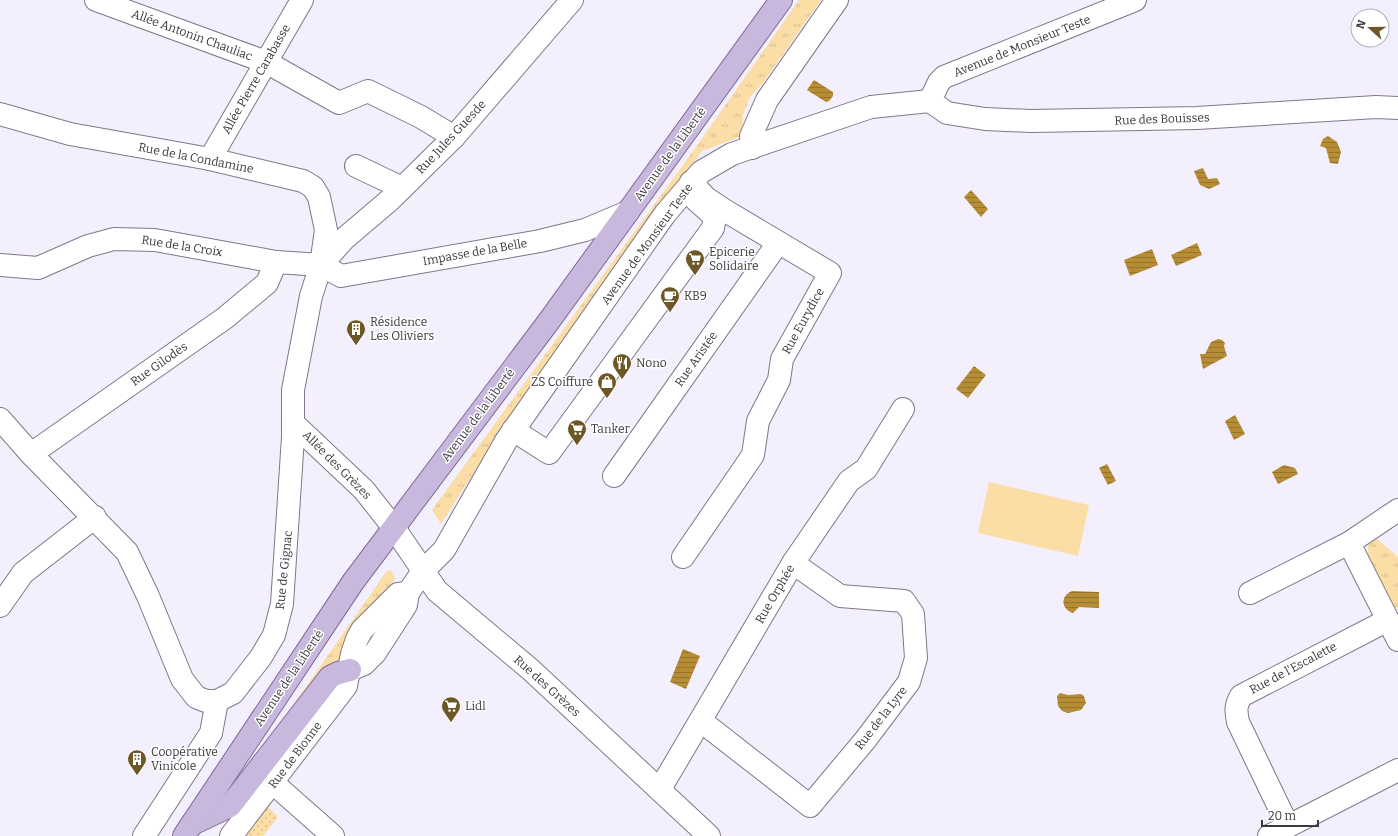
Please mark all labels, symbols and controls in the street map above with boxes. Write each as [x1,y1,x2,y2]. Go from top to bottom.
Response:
street label: Allée Antonin Chauliac [130,7,254,63]
north arrow [1350,8,1390,48]
street label: Avenue de Monsieur Teste [952,12,1092,80]
text: N [1354,18,1369,31]
street label: Allée Pierre Carabasse [219,22,293,136]
street label: Rue Jules Guesde [413,97,489,177]
street label: Avenue de la Liberté [631,104,709,204]
street label: Rue des Bouisses [1114,110,1210,128]
street label: Rue de la Condamine [137,140,255,176]
street label: Avenue de Monsieur Teste [598,181,696,307]
street label: Rue de la Croix [141,233,224,259]
street label: Impasse de la Belle [422,236,528,268]
place label: Epicerie Solidaire [709,245,759,273]
supermarket icon: Epicerie Solidaire [684,248,706,276]
cafe icon: KB9 [659,285,681,313]
street label: Rue Eurydice [779,285,827,357]
place label: KB9 [684,289,707,303]
place label: Résidence Les Oliviers [370,315,434,343]
building icon: Résidence Les Oliviers [345,318,367,346]
street label: Rue Aristée [672,329,720,389]
street label: Rue Gilodès [128,339,190,389]
restaurant icon: Nono [611,352,633,380]
place label: Nono [636,356,667,370]
street label: Avenue de la Liberté [439,366,517,464]
shop icon: ZS Coiffure [596,371,618,399]
place label: ZS Coiffure [531,375,593,389]
supermarket icon: Tanker [566,418,588,446]
place label: Tanker [591,422,630,436]
street label: Allée des Grèzes [300,428,374,502]
street label: Rue de Gignac [273,530,295,610]
street label: Rue Orphée [753,562,797,626]
street label: Avenue de la Liberté [252,627,326,729]
street label: Rue de l'Escalette [1247,639,1339,697]
street label: Rue des Grèzes [511,653,583,720]
street label: Rue de la Lyre [852,684,910,752]
supermarket icon: Lidl [440,695,462,723]
place label: Lidl [465,699,486,713]
street label: Rue de Bionne [265,719,325,791]
place label: Coopérative Vinicole [151,745,218,773]
building icon: Coopérative Vinicole [126,748,148,776]
scale bar [1262,802,1318,828]
text: 20 m [1268,809,1297,823]

